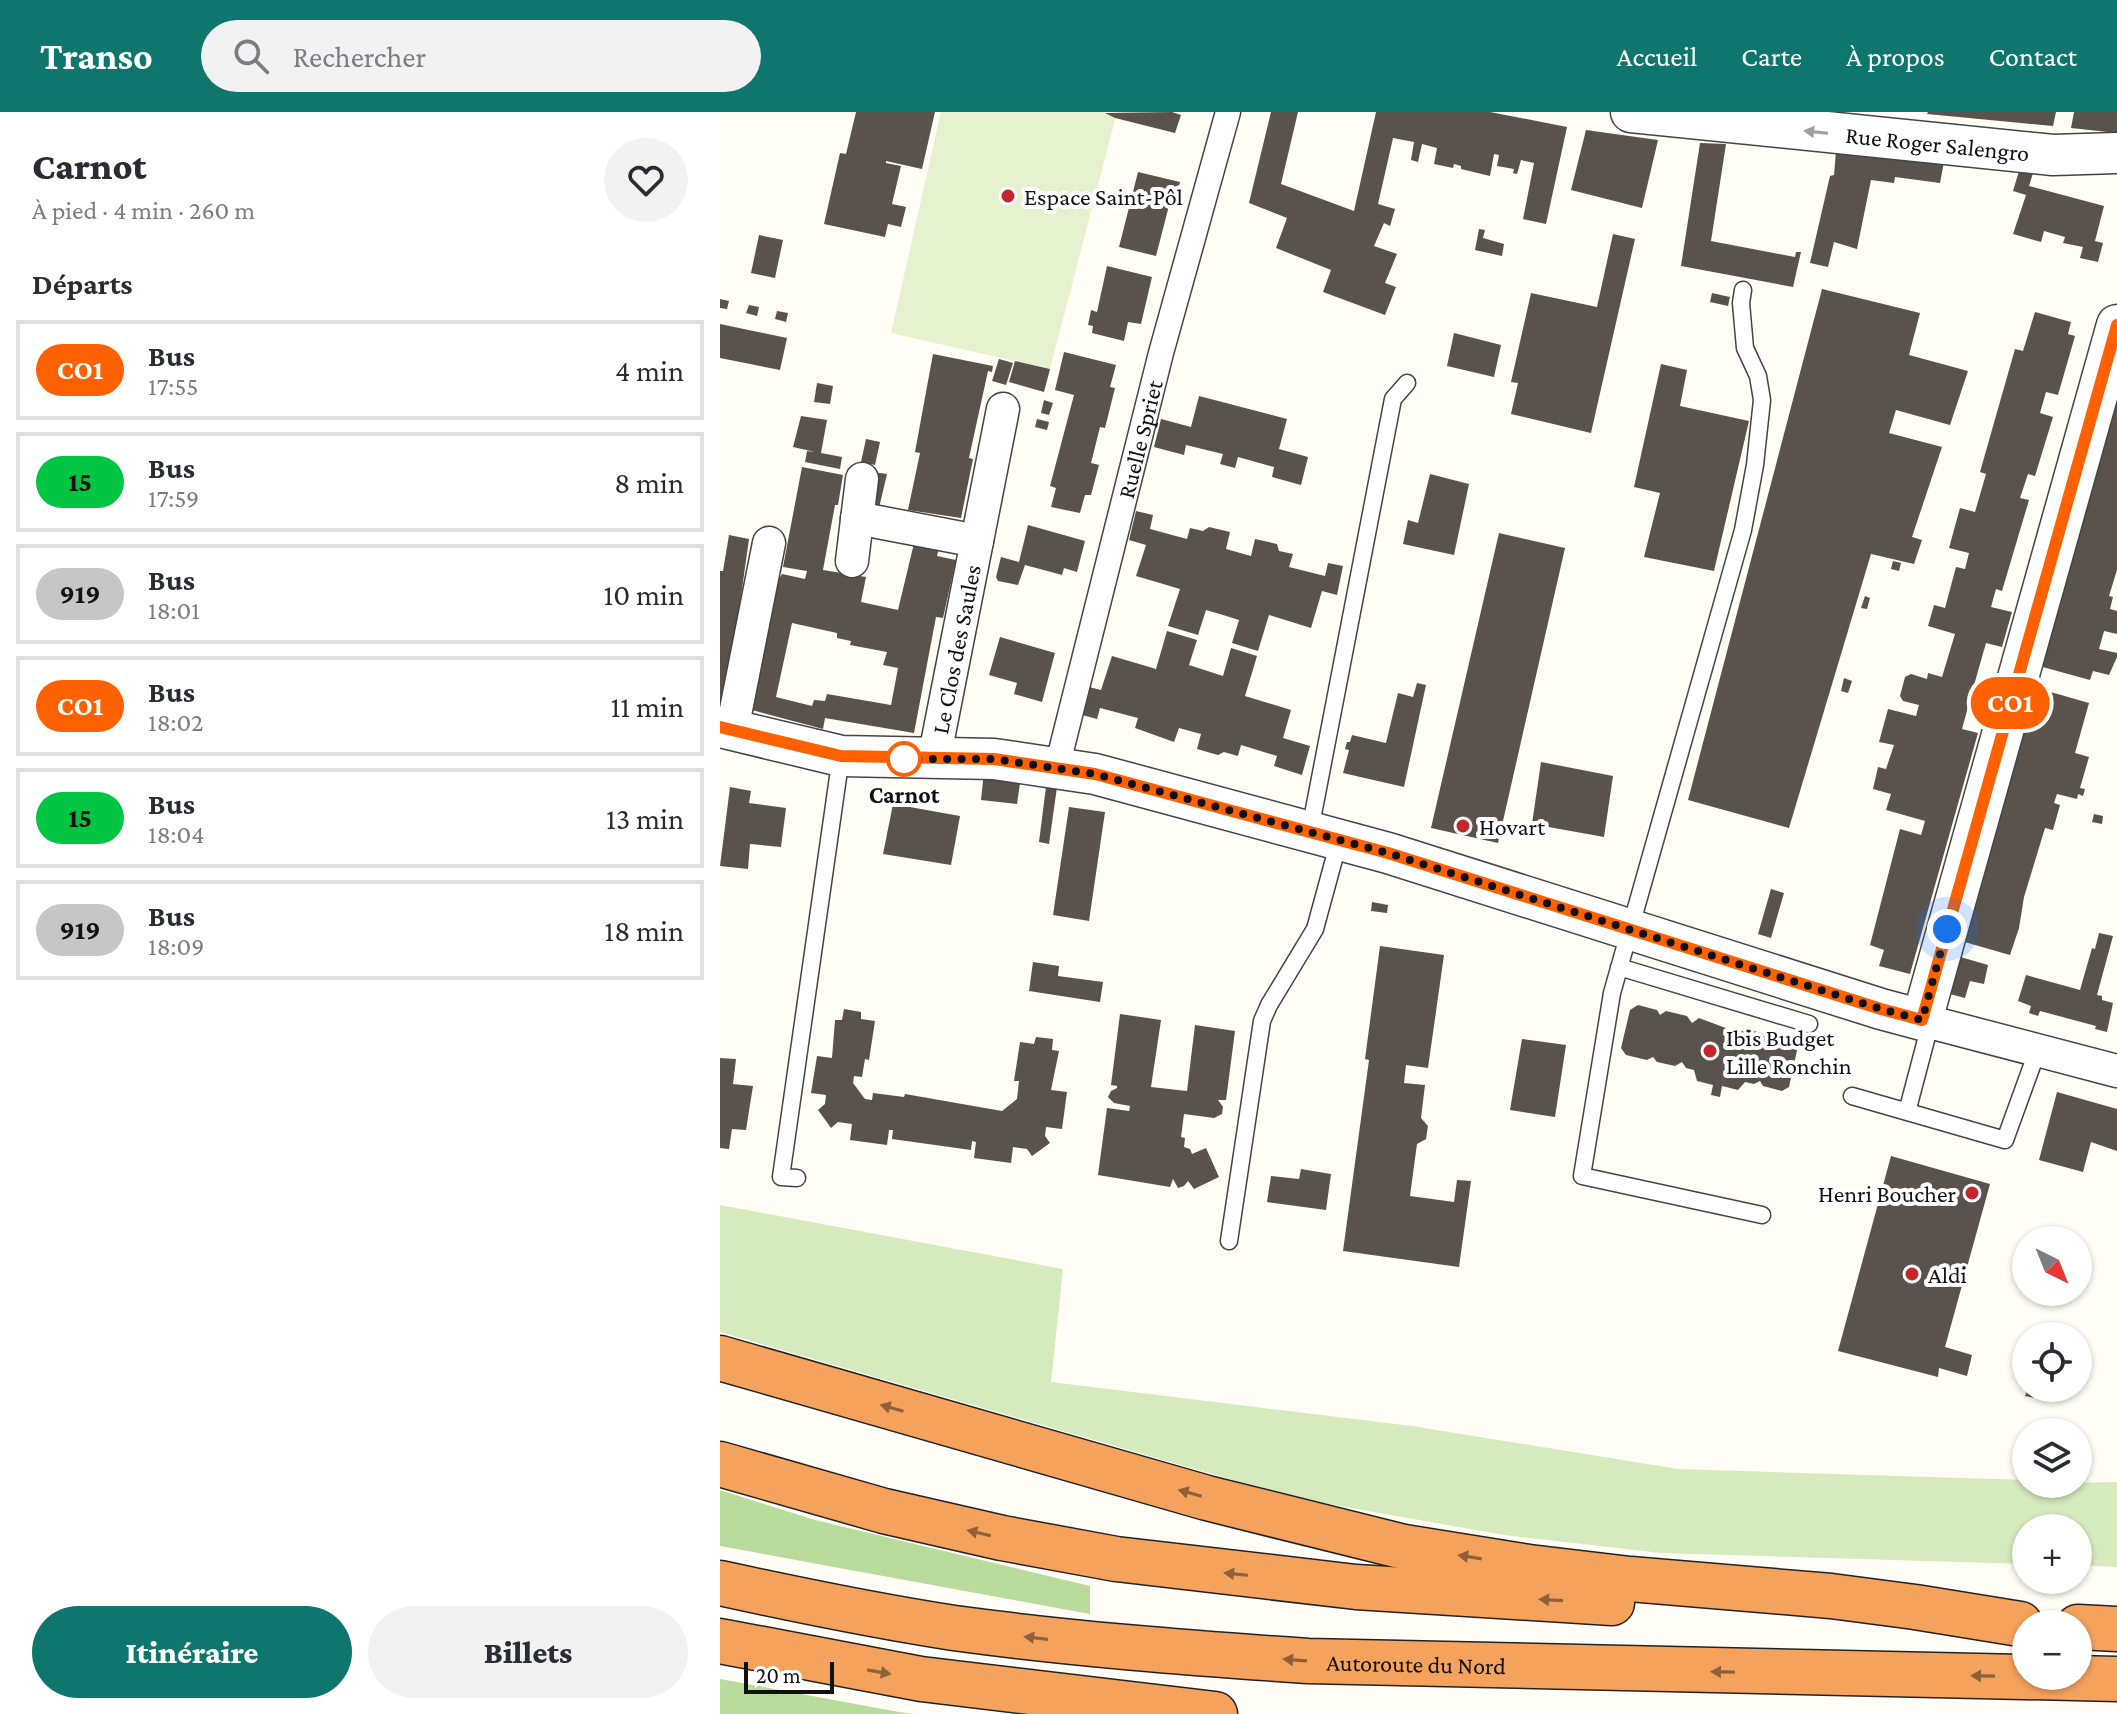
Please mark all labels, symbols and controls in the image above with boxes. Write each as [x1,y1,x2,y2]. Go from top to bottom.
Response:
search box [201,20,761,92]
icon: search [229,34,273,78]
text: Transo [40,35,153,77]
text: Rechercher [293,40,426,73]
text: Accueil [1617,41,1697,72]
text: Carte [1741,41,1802,72]
text: À propos [1846,41,1945,72]
text: Contact [1989,41,2077,72]
street label: Rue Roger Salengro [1844,120,2031,166]
one-way arrow [1803,125,1828,138]
button: heart [604,138,688,222]
text: Carnot [32,145,147,187]
place label: Espace Saint-Pôl [1024,183,1183,210]
marker: Espace Saint-Pôl [999,187,1017,205]
text: À pied · 4 min · 260 m [32,196,255,225]
text: Départs [32,267,133,300]
text: Bus [148,339,195,372]
text: CO1 [57,354,103,385]
text: 4 min [615,354,684,387]
text: 17:55 [148,372,198,401]
street label: Ruelle Spriet [1112,376,1167,501]
text: Bus [148,451,195,484]
text: 15 [68,466,92,497]
text: 8 min [614,466,684,499]
text: 17:59 [148,484,199,513]
street label: Le Clos des Saules [926,562,986,736]
text: Bus [148,563,195,596]
text: 919 [59,578,101,609]
text: 10 min [603,578,684,611]
text: 18:01 [148,596,200,625]
text: Bus [148,675,195,708]
line badge: CO1 [1964,677,2056,729]
text: CO1 [1987,687,2033,718]
text: CO1 [57,690,103,721]
text: 11 min [610,690,684,723]
text: 18:02 [148,708,203,737]
marker: Carnot [887,742,921,776]
place label: Carnot [869,781,940,808]
text: Bus [148,787,195,820]
text: 15 [68,802,92,833]
text: 13 min [606,802,684,835]
place label: Hovart [1479,813,1546,840]
marker: Hovart [1454,817,1472,835]
text: 18:04 [148,820,205,849]
text: Bus [148,899,195,932]
your location [1927,909,1967,949]
text: 919 [59,914,101,945]
text: 18 min [604,914,684,947]
text: 18:09 [148,932,204,961]
place label: Ibis Budget Lille Ronchin [1726,1024,1852,1079]
marker: Ibis Budget Lille Ronchin [1701,1042,1719,1060]
place label: Henri Boucher [1818,1180,1956,1207]
marker: Henri Boucher [1963,1184,1981,1202]
north arrow [2012,1226,2092,1306]
map controls [2012,1226,2092,1690]
place label: Aldi [1928,1261,1967,1288]
marker: Aldi [1903,1265,1921,1283]
button: locate [2012,1322,2092,1402]
one-way arrow [880,1401,904,1414]
button: layers [2012,1418,2092,1498]
one-way arrow [1177,1486,1201,1499]
button: + [2012,1514,2092,1594]
one-way arrow [967,1526,992,1539]
one-way arrow [1457,1551,1482,1563]
one-way arrow [1223,1568,1248,1581]
one-way arrow [1538,1593,1563,1606]
button: Itinéraire [32,1606,352,1698]
button: Billets [368,1606,688,1698]
button: − [2012,1610,2092,1690]
one-way arrow [1023,1632,1048,1645]
street label: Autoroute du Nord [1326,1648,1506,1679]
one-way arrow [1282,1654,1307,1667]
scale bar [744,1658,834,1694]
text: 20 m [756,1663,801,1688]
one-way arrow [1710,1665,1735,1678]
one-way arrow [867,1666,892,1678]
one-way arrow [1970,1670,1995,1682]

